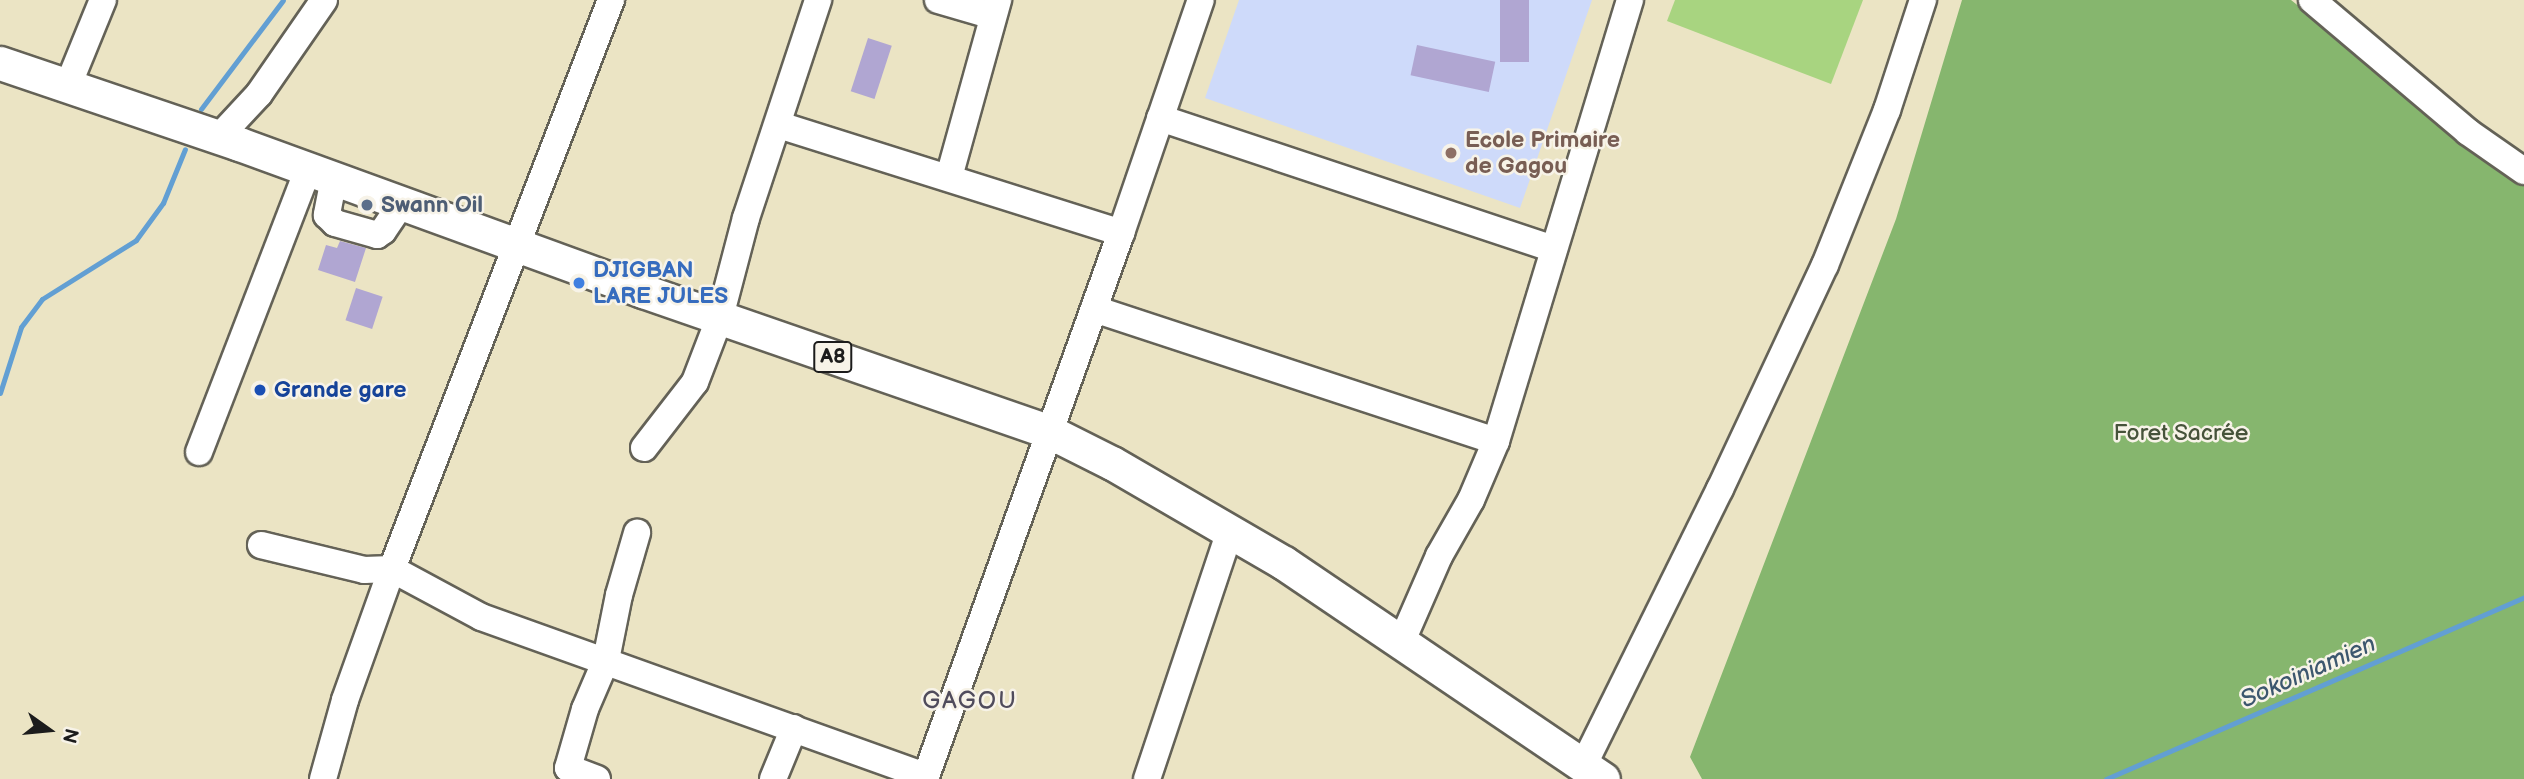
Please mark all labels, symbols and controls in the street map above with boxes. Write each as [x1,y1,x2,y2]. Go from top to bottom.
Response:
place label: Ecole Primaire de Gagou [1465,126,1620,180]
marker: Ecole Primaire de Gagou [1443,145,1459,161]
place label: Swann Oil [381,191,483,219]
marker: Swann Oil [359,197,375,213]
place label: DJIGBAN LARE JULES [593,256,728,310]
marker: DJIGBAN LARE JULES [571,275,587,291]
road number: A8 [812,340,854,374]
place label: Grande gare [274,376,407,404]
marker: Grande gare [252,382,268,398]
park label: Foret Sacrée [2113,419,2249,447]
water label: Sokoiniamien [2236,629,2380,715]
district label: GAGOU [923,687,1017,715]
north arrow [14,695,84,765]
text: N [57,726,83,745]

